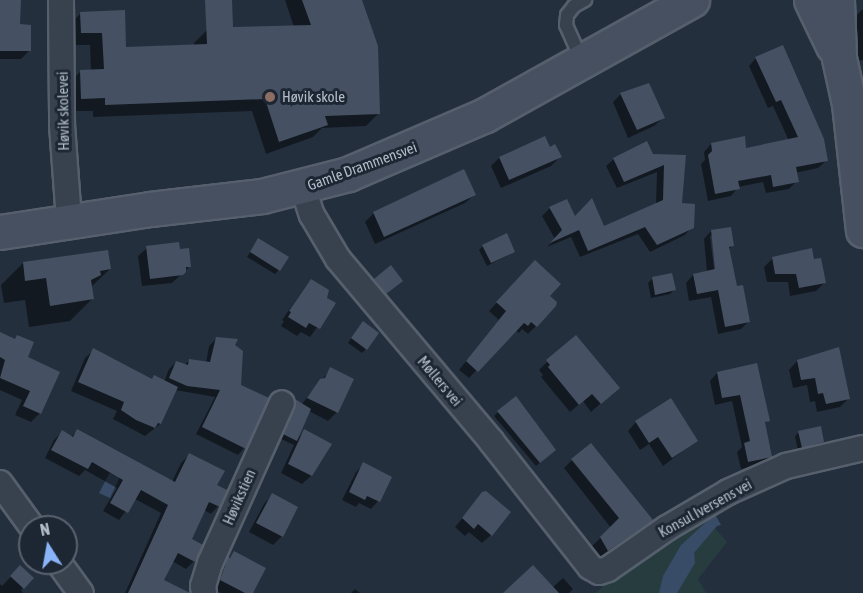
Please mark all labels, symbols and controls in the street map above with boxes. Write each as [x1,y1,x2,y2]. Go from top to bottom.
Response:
street label: Høvik skolevei [53,71,73,151]
place label: Høvik skole [282,88,345,106]
marker: Høvik skole [263,90,277,104]
street label: Gamle Drammensvei [305,138,419,194]
street label: Møllers vei [414,352,466,410]
street label: Høvikstien [219,466,259,528]
street label: Konsul Iversens vei [655,475,755,541]
north arrow [18,515,78,575]
text: N [39,520,51,539]

